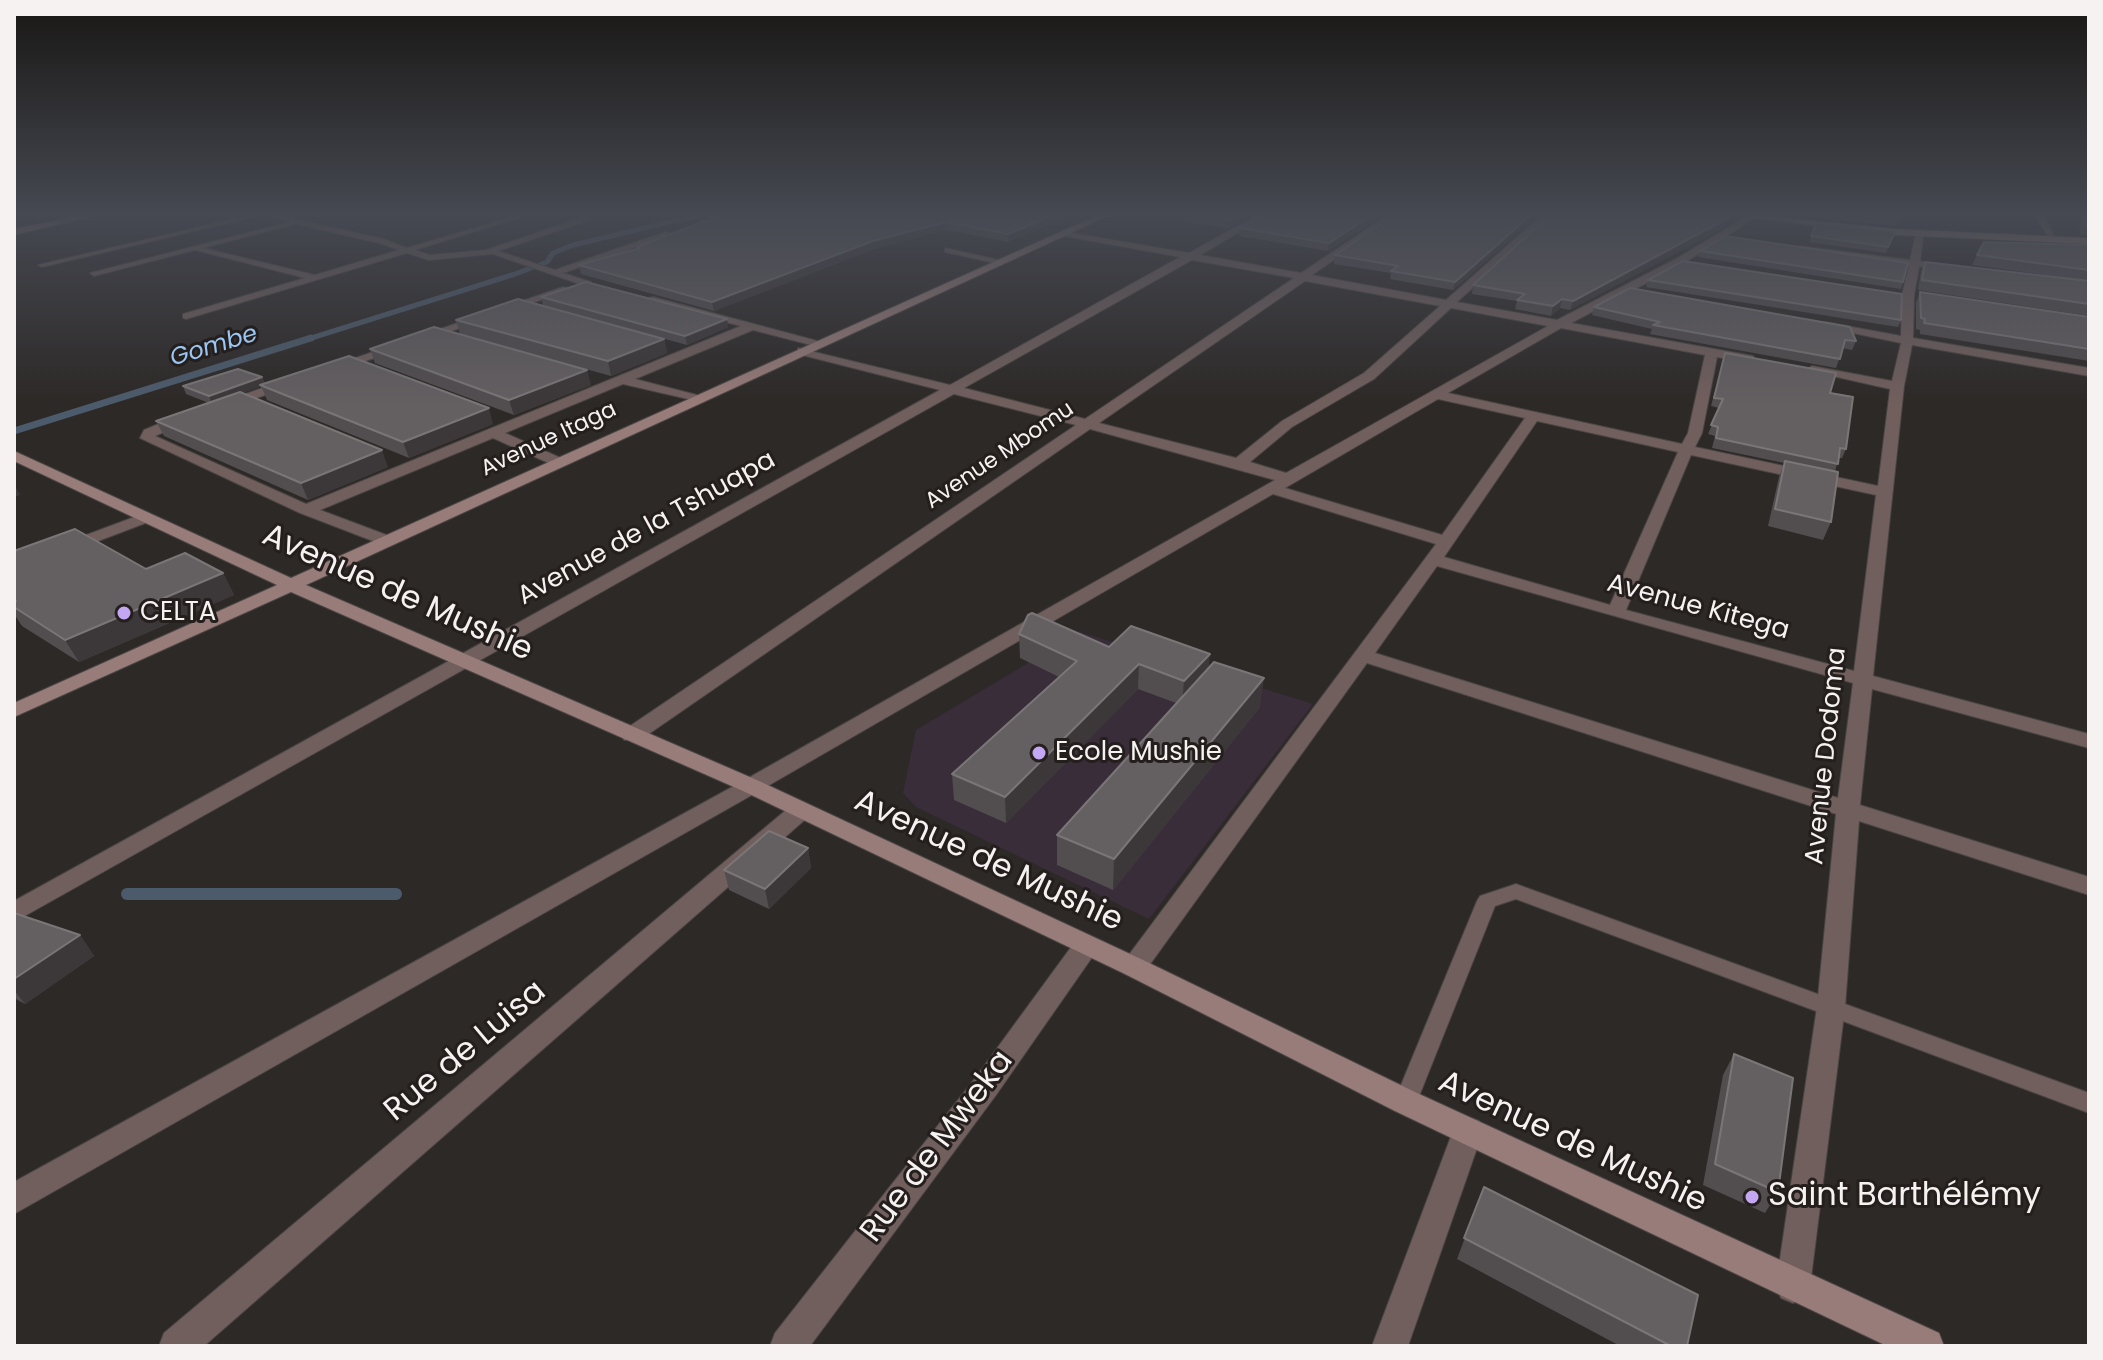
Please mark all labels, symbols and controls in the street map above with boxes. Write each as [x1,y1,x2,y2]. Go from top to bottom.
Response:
water label: Gombe [167,320,261,374]
street label: Avenue Itaga [477,397,621,483]
street label: Avenue Mbomu [921,397,1079,515]
street label: Avenue de la Tshuapa [513,445,781,613]
street label: Avenue de Mushie [256,517,538,671]
street label: Avenue Kitega [1604,569,1792,647]
place label: CELTA [140,597,216,629]
marker: CELTA [115,604,133,622]
street label: Avenue Dodoma [1800,646,1854,866]
place label: Ecole Mushie [1055,737,1222,769]
marker: Ecole Mushie [1030,744,1048,762]
street label: Avenue de Mushie [848,783,1128,941]
street label: Rue de Luisa [377,973,555,1131]
street label: Rue de Mweka [853,1044,1023,1250]
street label: Avenue de Mushie [1432,1064,1712,1222]
place label: Saint Barthélémy [1768,1178,2041,1216]
marker: Saint Barthélémy [1743,1188,1761,1206]

